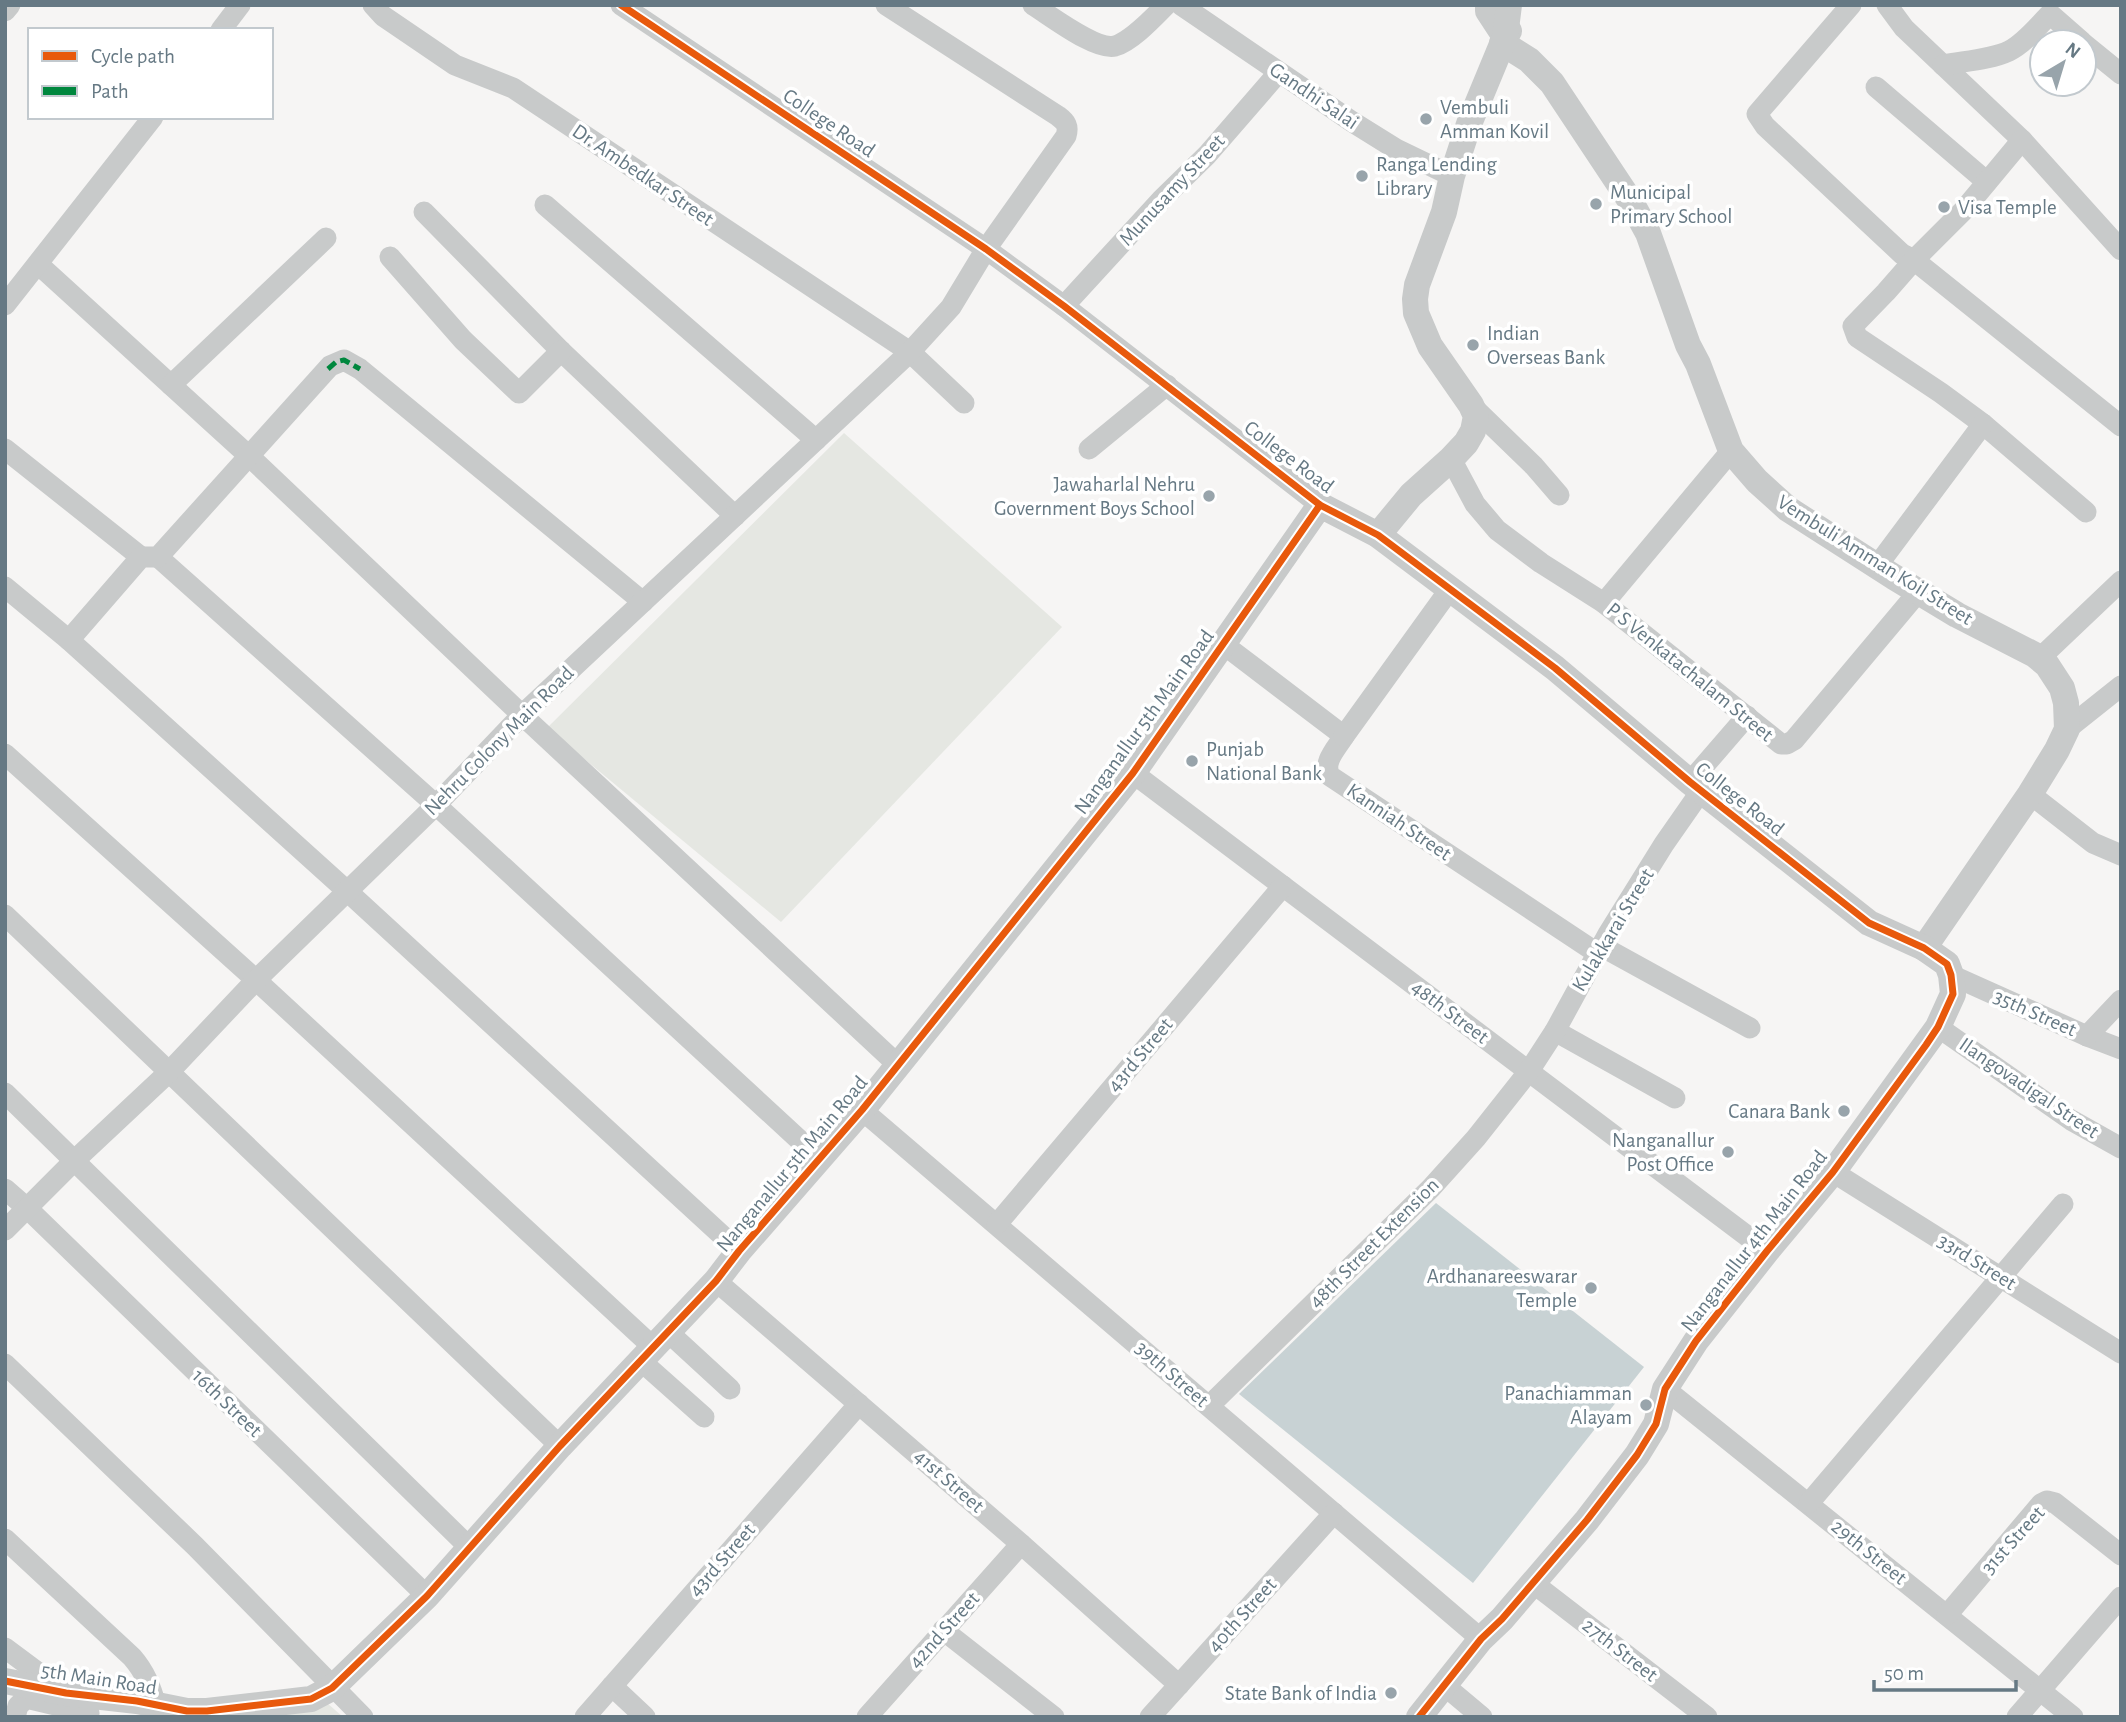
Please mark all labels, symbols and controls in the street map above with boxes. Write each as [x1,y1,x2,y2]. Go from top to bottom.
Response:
legend [28,28,273,119]
north arrow [2028,28,2098,98]
text: N [2061,39,2084,62]
text: Cycle path [91,46,175,67]
street label: Gandhi Salai [1266,59,1362,133]
text: Path [91,81,129,102]
street label: College Road [779,85,879,161]
place label: Vembuli Amman Kovil [1440,97,1549,142]
marker: Vembuli Amman Kovil [1418,111,1434,127]
street label: Dr. Ambedkar Street [569,120,718,230]
street label: Munusamy Street [1115,130,1229,250]
place label: Ranga Lending Library [1376,154,1497,199]
marker: Ranga Lending Library [1354,168,1370,184]
place label: Municipal Primary School [1610,182,1733,227]
marker: Municipal Primary School [1588,196,1604,212]
place label: Visa Temple [1958,197,2057,218]
marker: Visa Temple [1936,199,1952,215]
place label: Indian Overseas Bank [1487,323,1605,368]
marker: Indian Overseas Bank [1465,337,1481,353]
street label: College Road [1240,417,1338,497]
place label: Jawaharlal Nehru Government Boys School [994,474,1195,519]
marker: Jawaharlal Nehru Government Boys School [1201,488,1217,504]
street label: Vembuli Amman Koil Street [1774,491,1977,629]
street label: P S Venkatachalam Street [1603,599,1777,746]
street label: Nanganallur 5th Main Road [1070,626,1218,818]
street label: Nehru Colony Main Road [420,662,578,820]
place label: Punjab National Bank [1206,739,1322,784]
marker: Punjab National Bank [1184,753,1200,769]
street label: College Road [1692,758,1788,840]
street label: Kanniah Street [1343,780,1455,865]
street label: Kulakkarai Street [1568,865,1658,995]
street label: 48th Street [1408,976,1493,1048]
street label: 35th Street [1991,986,2080,1041]
street label: 43rd Street [1103,1014,1177,1096]
street label: Ilangovadigal Street [1955,1034,2103,1143]
street label: Nanganallur 5th Main Road [712,1072,872,1256]
place label: Canara Bank [1728,1101,1830,1122]
marker: Canara Bank [1836,1103,1852,1119]
place label: Nanganallur Post Office [1612,1130,1714,1175]
marker: Nanganallur Post Office [1720,1144,1736,1160]
street label: Nanganallur 4th Main Road [1677,1146,1831,1336]
street label: 48th Street Extension [1305,1174,1443,1312]
street label: 33rd Street [1934,1230,2020,1294]
place label: Ardhanareeswarar Temple [1427,1266,1577,1311]
marker: Ardhanareeswarar Temple [1583,1280,1599,1296]
street label: 39th Street [1132,1337,1213,1411]
street label: 16th Street [188,1365,266,1441]
place label: Panachiamman Alayam [1504,1383,1632,1428]
marker: Panachiamman Alayam [1638,1397,1654,1413]
street label: 41st Street [910,1445,988,1517]
street label: 31st Street [1977,1502,2049,1578]
street label: 29th Street [1827,1516,1911,1589]
street label: 43rd Street [685,1519,759,1601]
street label: 40th Street [1204,1574,1281,1656]
street label: 42nd Street [905,1588,984,1672]
street label: 27th Street [1579,1614,1662,1686]
scale bar [1874,1648,2016,1692]
street label: 5th Main Road [40,1659,159,1699]
text: 50 m [1884,1663,1924,1684]
place label: State Bank of India [1225,1683,1377,1704]
marker: State Bank of India [1383,1685,1399,1701]

